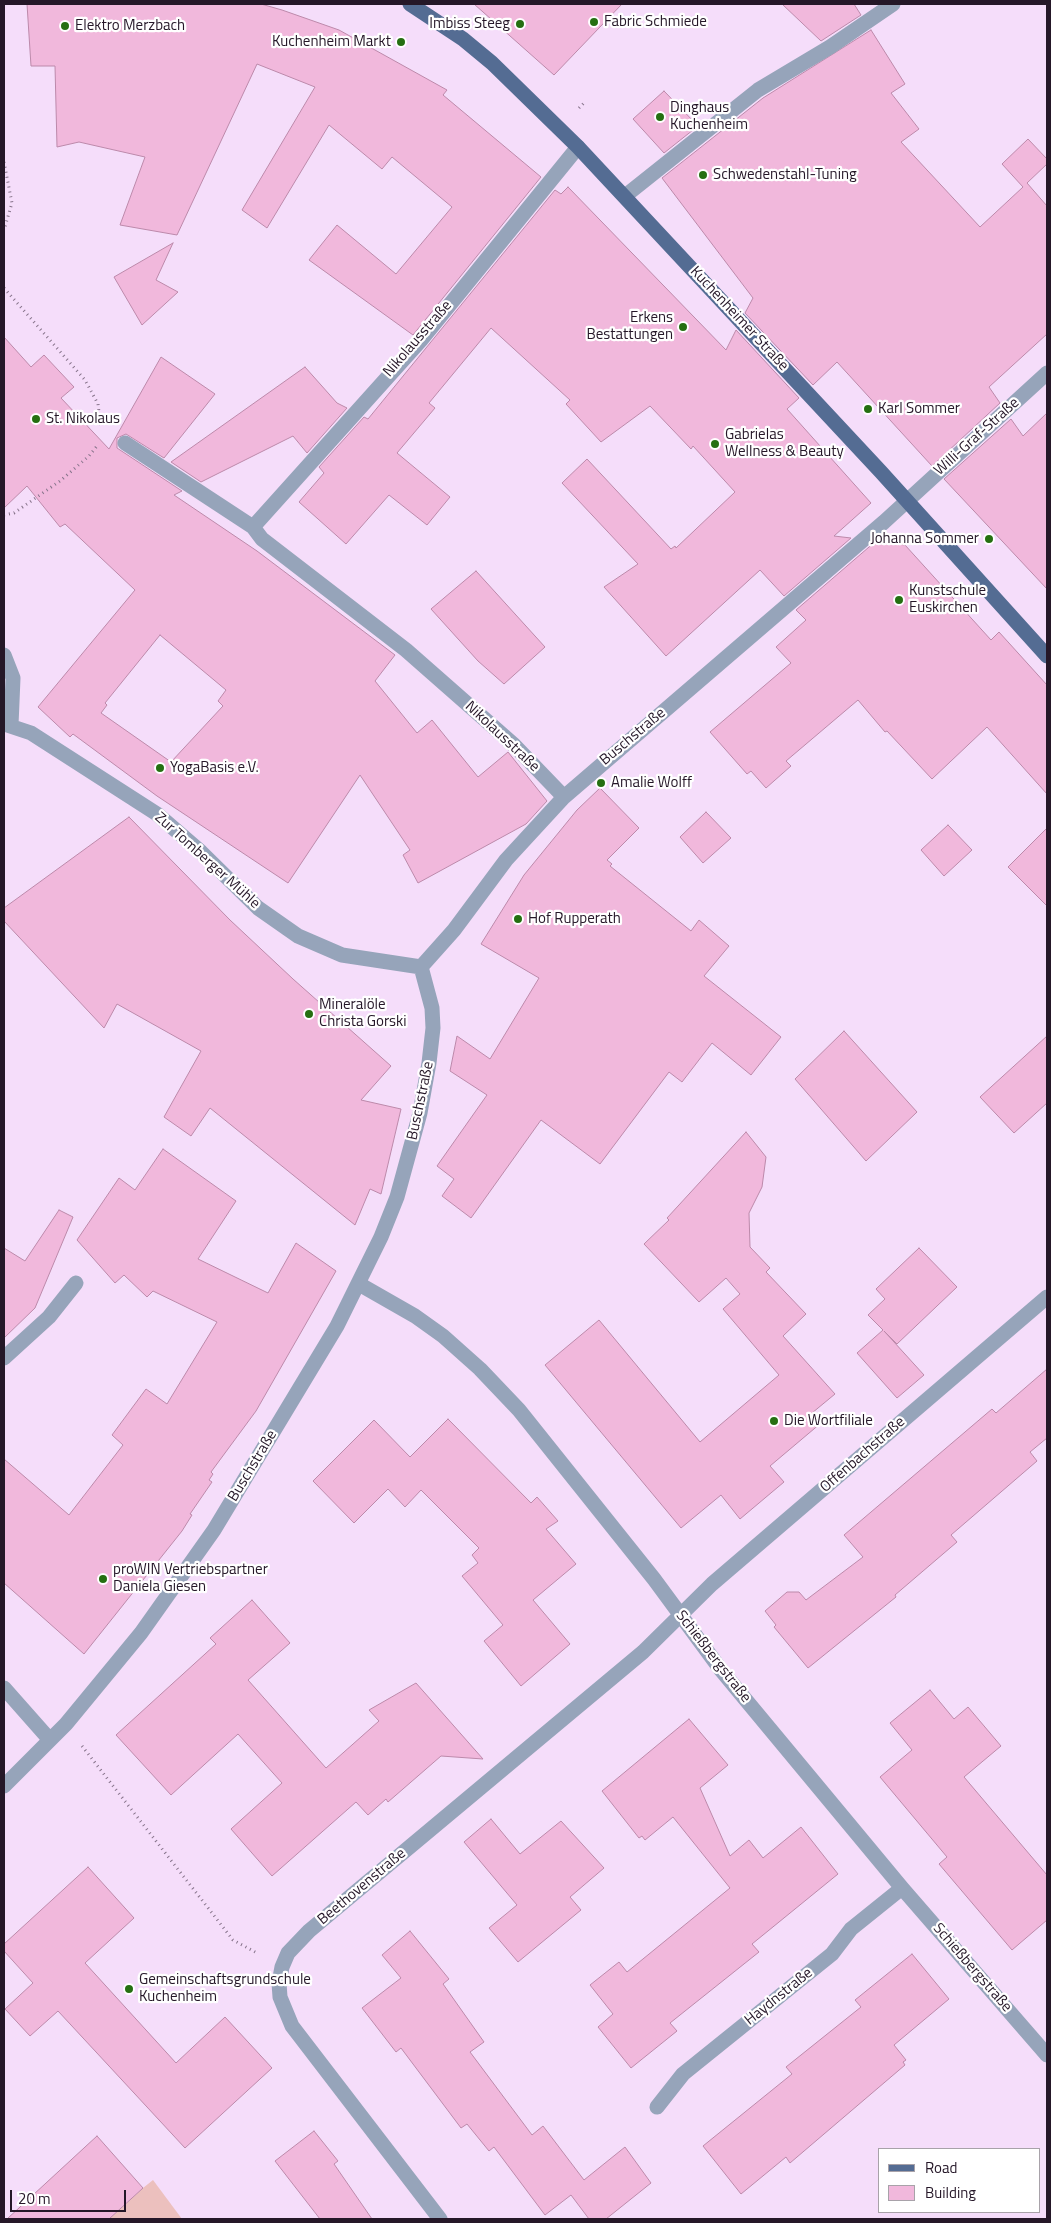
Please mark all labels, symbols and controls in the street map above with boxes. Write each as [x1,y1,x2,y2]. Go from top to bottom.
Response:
place label: Fabric Schmiede [604,13,707,31]
place label: Imbiss Steeg [429,15,510,33]
marker: Fabric Schmiede [588,16,600,28]
place label: Elektro Merzbach [75,17,185,35]
marker: Imbiss Steeg [514,18,526,30]
marker: Elektro Merzbach [59,20,71,32]
place label: Kuchenheim Markt [272,33,391,51]
marker: Kuchenheim Markt [395,36,407,48]
place label: Dinghaus Kuchenheim [670,99,748,134]
marker: Dinghaus Kuchenheim [654,111,666,123]
place label: Schwedenstahl-Tuning [713,166,857,184]
marker: Schwedenstahl-Tuning [697,169,709,181]
street label: Kuchenheimer Straße [686,263,792,375]
street label: Nikolausstraße [380,297,456,381]
place label: Erkens Bestattungen [587,309,673,344]
marker: Erkens Bestattungen [677,321,689,333]
street label: Willi-Graf-Straße [931,394,1023,480]
place label: Karl Sommer [878,400,960,418]
marker: Karl Sommer [862,403,874,415]
place label: St. Nikolaus [46,410,120,428]
marker: St. Nikolaus [30,413,42,425]
place label: Gabrielas Wellness & Beauty [725,426,844,461]
marker: Gabrielas Wellness & Beauty [709,438,721,450]
place label: Johanna Sommer [870,530,979,548]
marker: Johanna Sommer [983,533,995,545]
place label: Kunstschule Euskirchen [909,582,986,617]
marker: Kunstschule Euskirchen [893,594,905,606]
street label: Nikolausstraße [461,698,543,776]
street label: Buschstraße [597,704,669,770]
place label: YogaBasis e.V. [170,759,259,777]
marker: YogaBasis e.V. [154,762,166,774]
place label: Amalie Wolff [611,774,692,792]
marker: Amalie Wolff [595,777,607,789]
street label: Zur Tomberger Mühle [151,809,263,913]
place label: Hof Rupperath [528,910,621,928]
marker: Hof Rupperath [512,913,524,925]
place label: Mineralöle Christa Gorski [319,996,407,1031]
marker: Mineralöle Christa Gorski [303,1008,315,1020]
street label: Buschstraße [404,1060,438,1142]
place label: Die Wortfiliale [784,1412,873,1430]
street label: Offenbachstraße [817,1413,909,1497]
marker: Die Wortfiliale [768,1415,780,1427]
street label: Buschstraße [225,1427,281,1505]
place label: proWIN Vertriebspartner Daniela Giesen [113,1561,268,1596]
marker: proWIN Vertriebspartner Daniela Giesen [97,1573,109,1585]
street label: Schießbergstraße [672,1607,754,1707]
street label: Beethovenstraße [314,1845,410,1929]
street label: Schießbergstraße [929,1920,1015,2016]
street label: Haydnstraße [742,1964,816,2030]
place label: Gemeinschaftsgrundschule Kuchenheim [139,1971,311,2006]
marker: Gemeinschaftsgrundschule Kuchenheim [123,1983,135,1995]
legend [878,2148,1041,2213]
text: Road [925,2156,957,2179]
scale bar [12,2180,129,2212]
text: Building [925,2181,976,2204]
text: 20 m [18,2187,51,2210]

